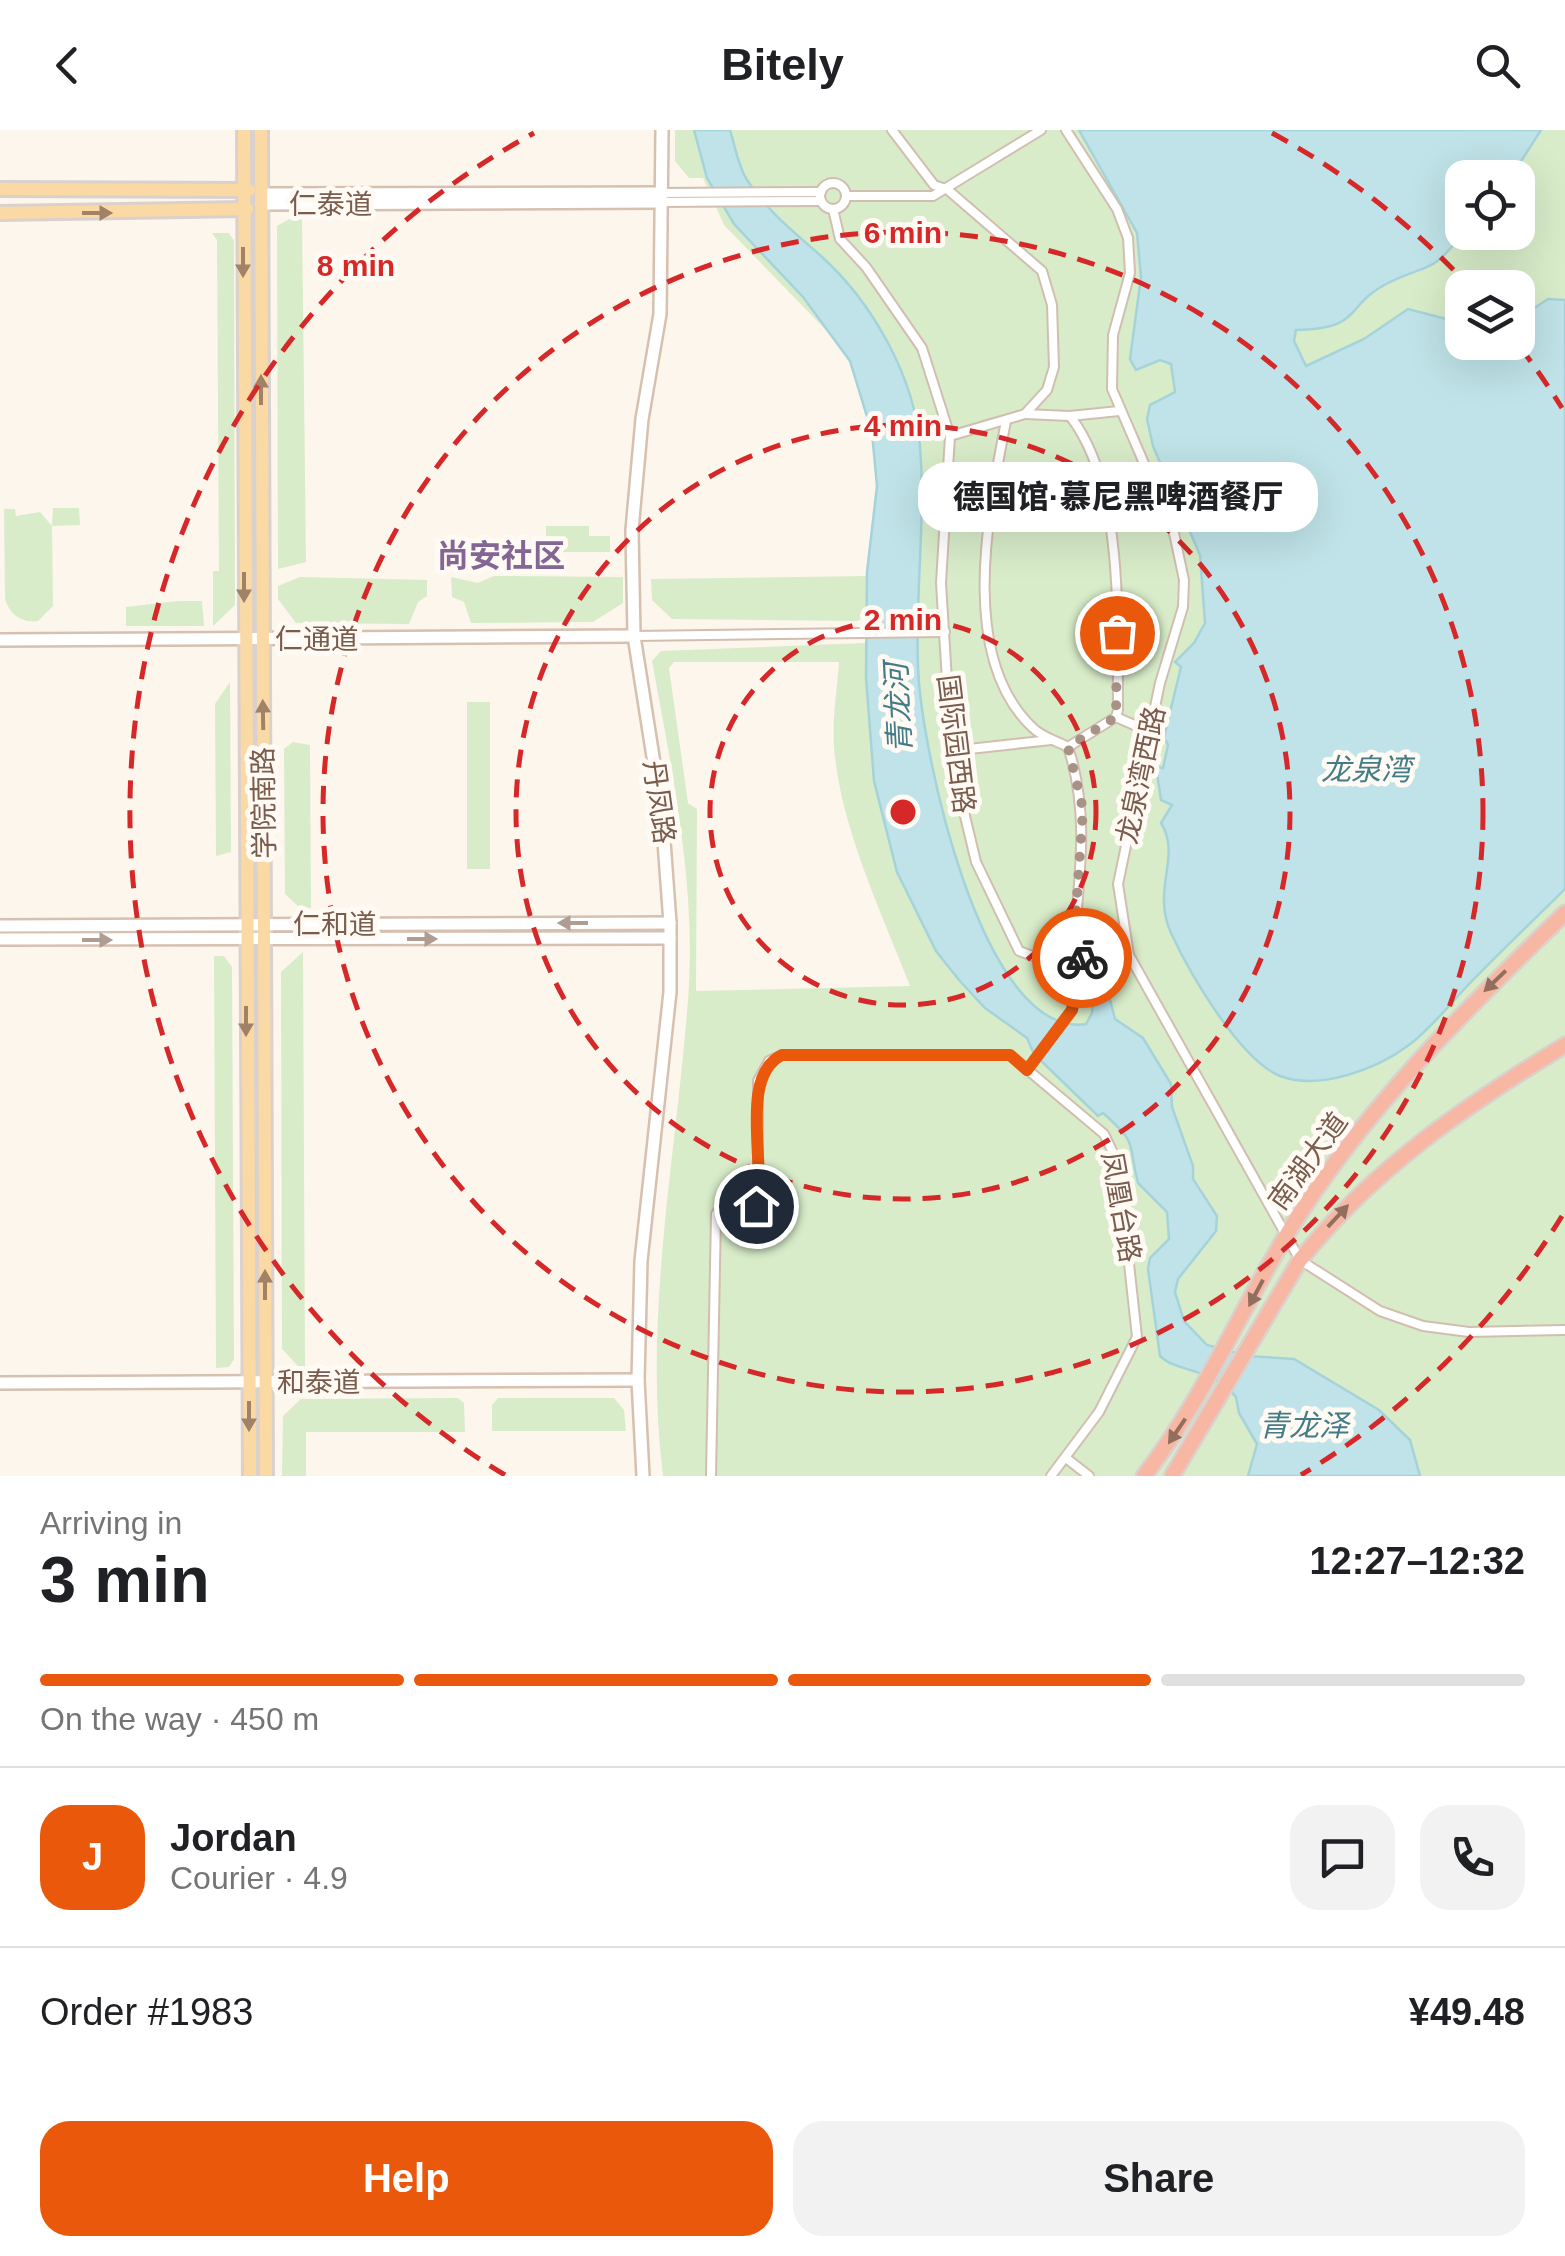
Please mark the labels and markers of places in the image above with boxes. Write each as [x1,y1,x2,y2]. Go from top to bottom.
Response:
callout: 德国馆·慕尼黑啤酒餐厅 [917,463,1317,533]
pin [1075,591,1160,676]
centre of rings [885,794,921,830]
pin [714,1164,799,1249]

